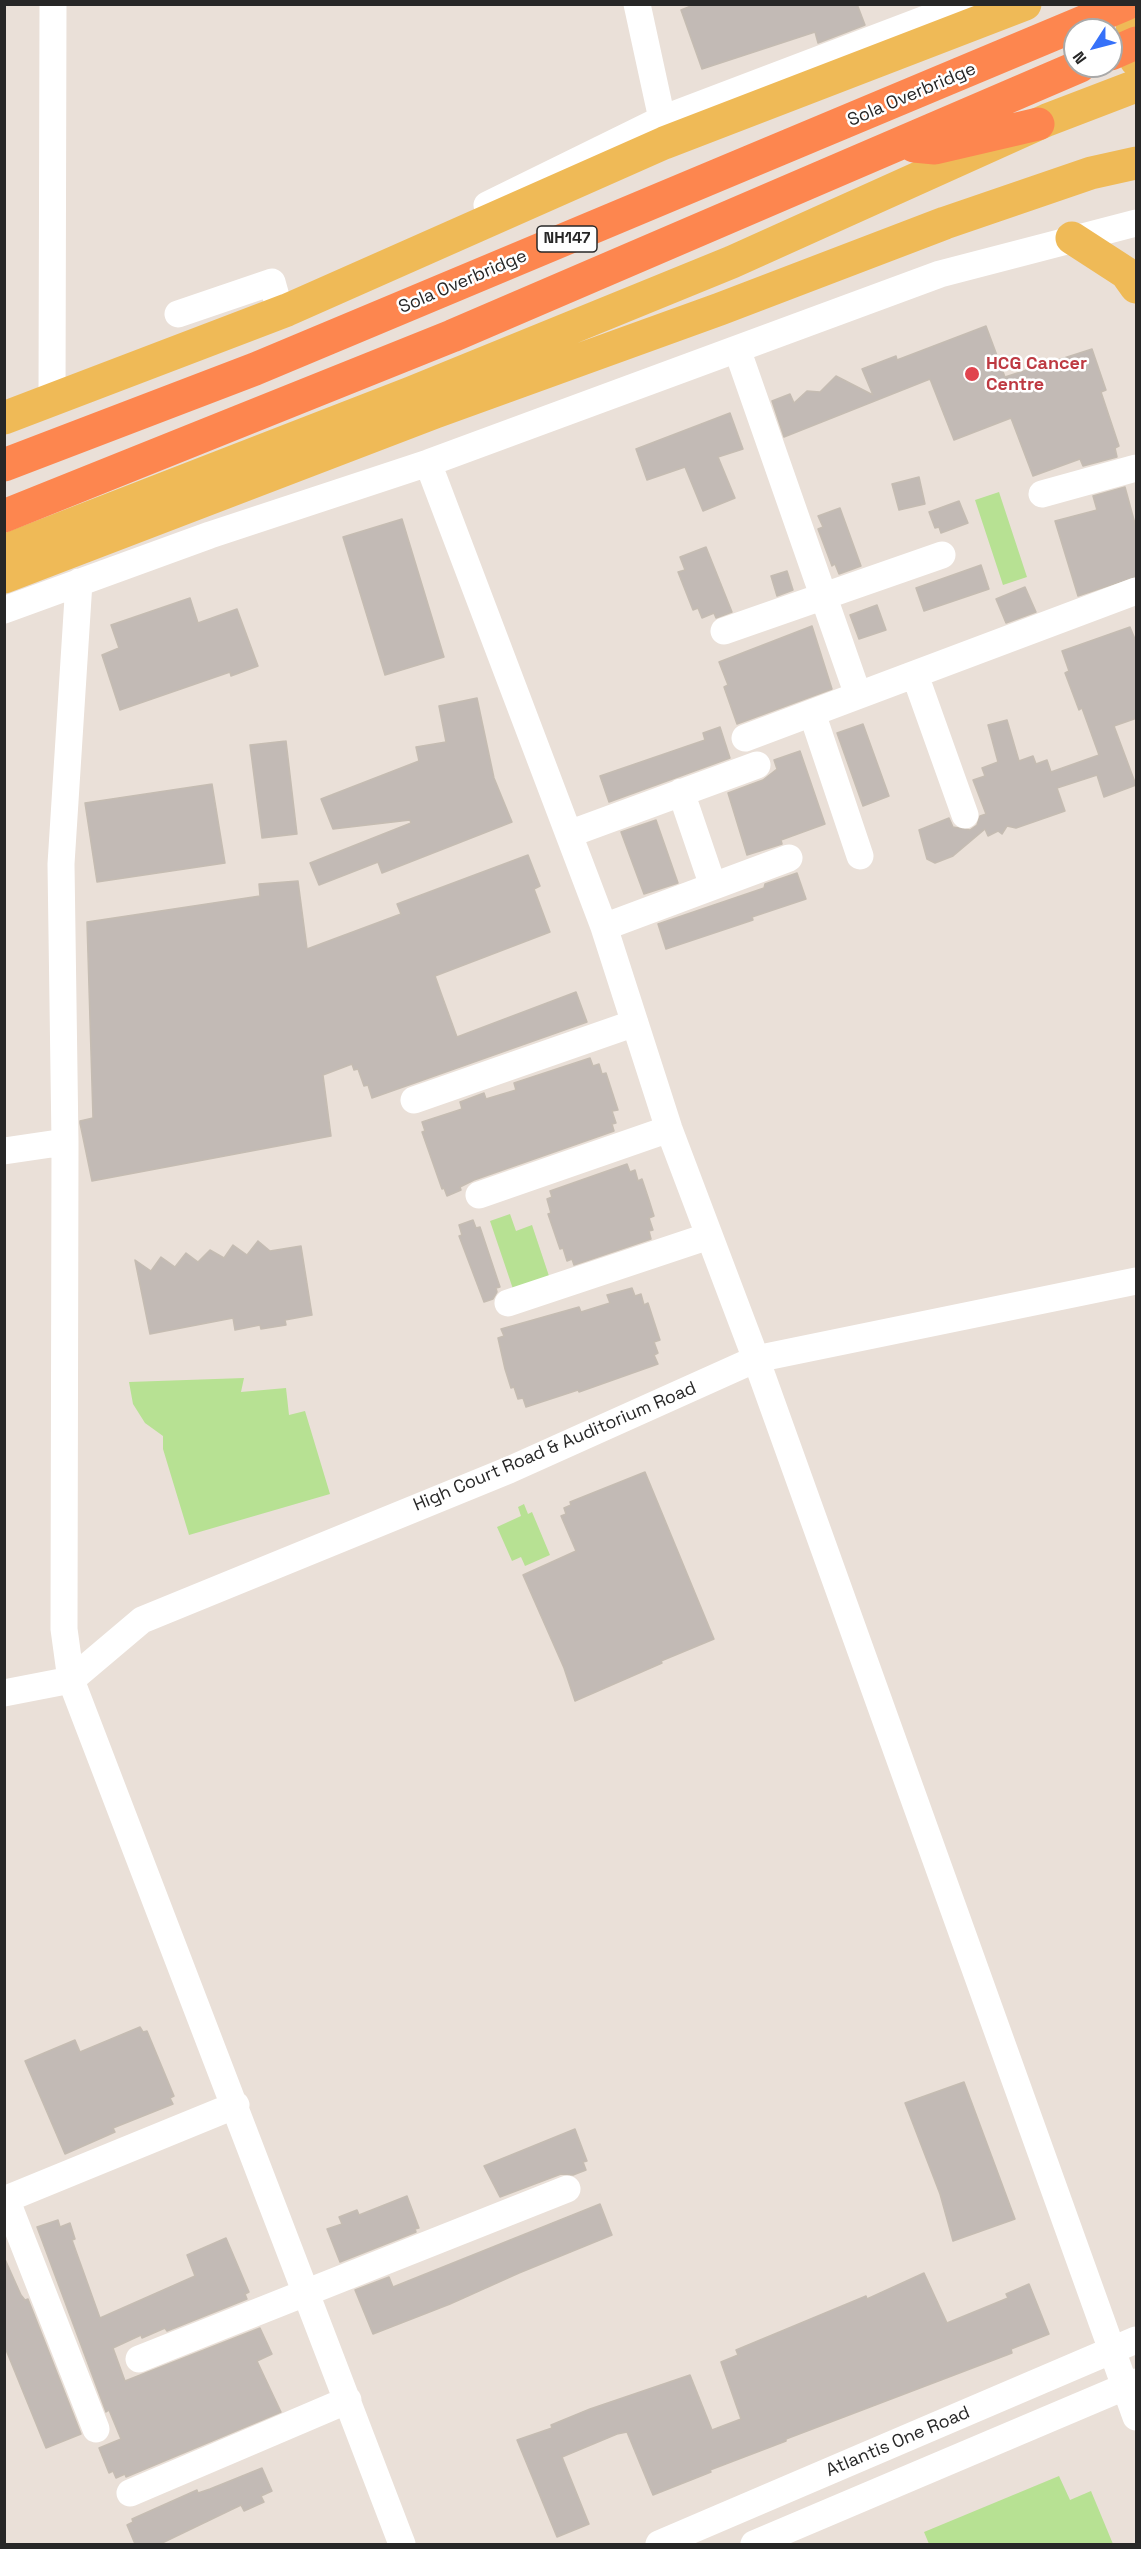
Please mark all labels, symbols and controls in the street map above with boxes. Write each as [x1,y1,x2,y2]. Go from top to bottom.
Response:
north arrow [1063,18,1123,78]
text: N [1068,47,1091,68]
street label: Sola Overbridge [845,58,979,132]
road number: NH147 [537,226,597,252]
street label: Sola Overbridge [396,245,530,319]
place label: HCG Cancer Centre [986,353,1087,395]
marker: HCG Cancer Centre [963,365,981,383]
street label: High Court Road & Auditorium Road [410,1377,700,1517]
street label: Atlantis One Road [823,2402,973,2482]

